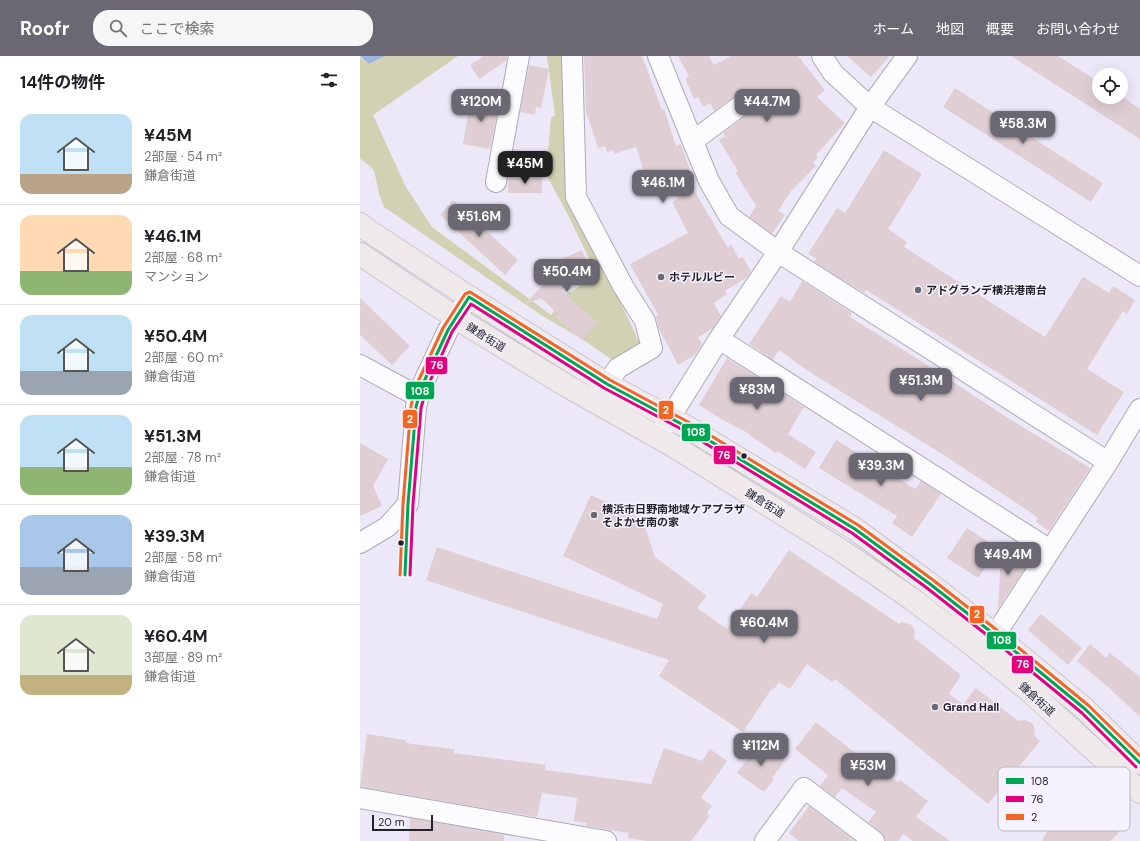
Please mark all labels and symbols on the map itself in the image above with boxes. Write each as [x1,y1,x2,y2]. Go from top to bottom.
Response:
pin: ¥120M [453,89,509,123]
pin: ¥44.7M [734,89,800,123]
pin: ¥58.3M [990,111,1056,145]
pin: ¥45M [501,151,549,185]
pin: ¥46.1M [630,170,696,204]
pin: ¥51.6M [446,204,512,238]
pin: ¥50.4M [534,259,600,293]
place label: ホテルルビー [669,270,735,284]
marker: ホテルルビー [656,272,666,282]
place label: アドグランデ横浜港南台 [926,283,1047,297]
marker: アドグランデ横浜港南台 [913,285,923,295]
street label: 鎌倉街道 [464,319,508,355]
line badge: 76 [425,356,448,375]
text: 76 [431,358,443,372]
pin: ¥51.3M [888,368,954,402]
pin: ¥83M [733,377,781,411]
line badge: 108 [405,381,435,400]
text: 108 [411,384,429,398]
line badge: 2 [658,400,674,420]
text: 2 [663,403,669,417]
line badge: 2 [402,409,418,429]
text: 2 [407,412,413,426]
line badge: 108 [681,423,711,442]
text: 108 [687,425,705,439]
line badge: 76 [713,445,736,465]
text: 76 [718,448,730,462]
unlabelled marker [739,451,749,461]
pin: ¥39.3M [848,453,914,487]
street label: 鎌倉街道 [743,485,787,521]
place label: 横浜市日野南地域ケアプラザ そよかぜ南の家 [602,502,745,529]
marker: 横浜市日野南地域ケアプラザ そよかぜ南の家 [589,510,599,520]
unlabelled marker [396,538,406,548]
pin: ¥49.4M [975,542,1041,576]
line badge: 2 [969,605,985,624]
text: 2 [974,607,980,621]
pin: ¥60.4M [731,610,797,644]
line badge: 108 [986,631,1017,650]
text: 108 [993,633,1011,647]
line badge: 76 [1011,655,1034,674]
text: 76 [1017,657,1029,671]
street label: 鎌倉街道 [1016,679,1058,719]
place label: Grand Hall [943,700,999,714]
marker: Grand Hall [930,702,940,712]
pin: ¥112M [733,733,789,767]
pin: ¥53M [844,753,892,787]
legend [998,767,1130,831]
text: 108 [1031,774,1049,788]
text: 76 [1031,792,1044,806]
text: 2 [1031,810,1037,824]
scale bar [372,813,433,832]

